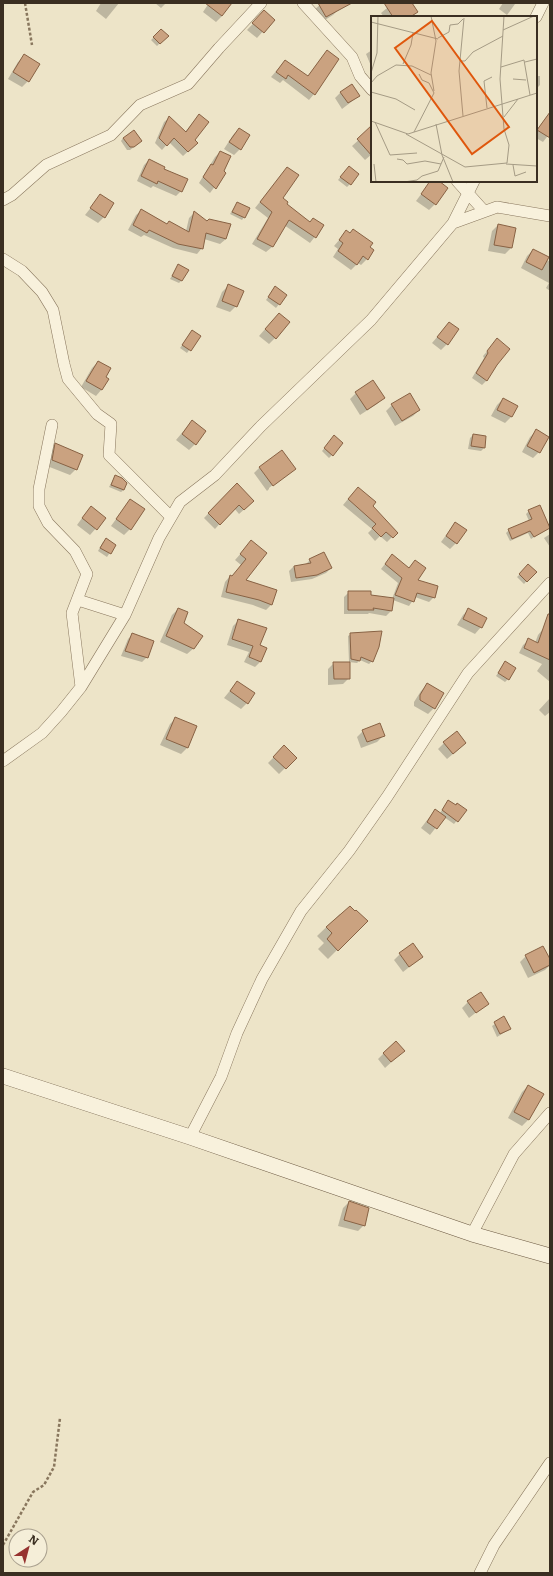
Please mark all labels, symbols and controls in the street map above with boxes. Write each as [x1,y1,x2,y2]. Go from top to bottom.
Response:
inset map [371,16,537,182]
north arrow [8,1528,48,1568]
text: N [26,1530,43,1548]

